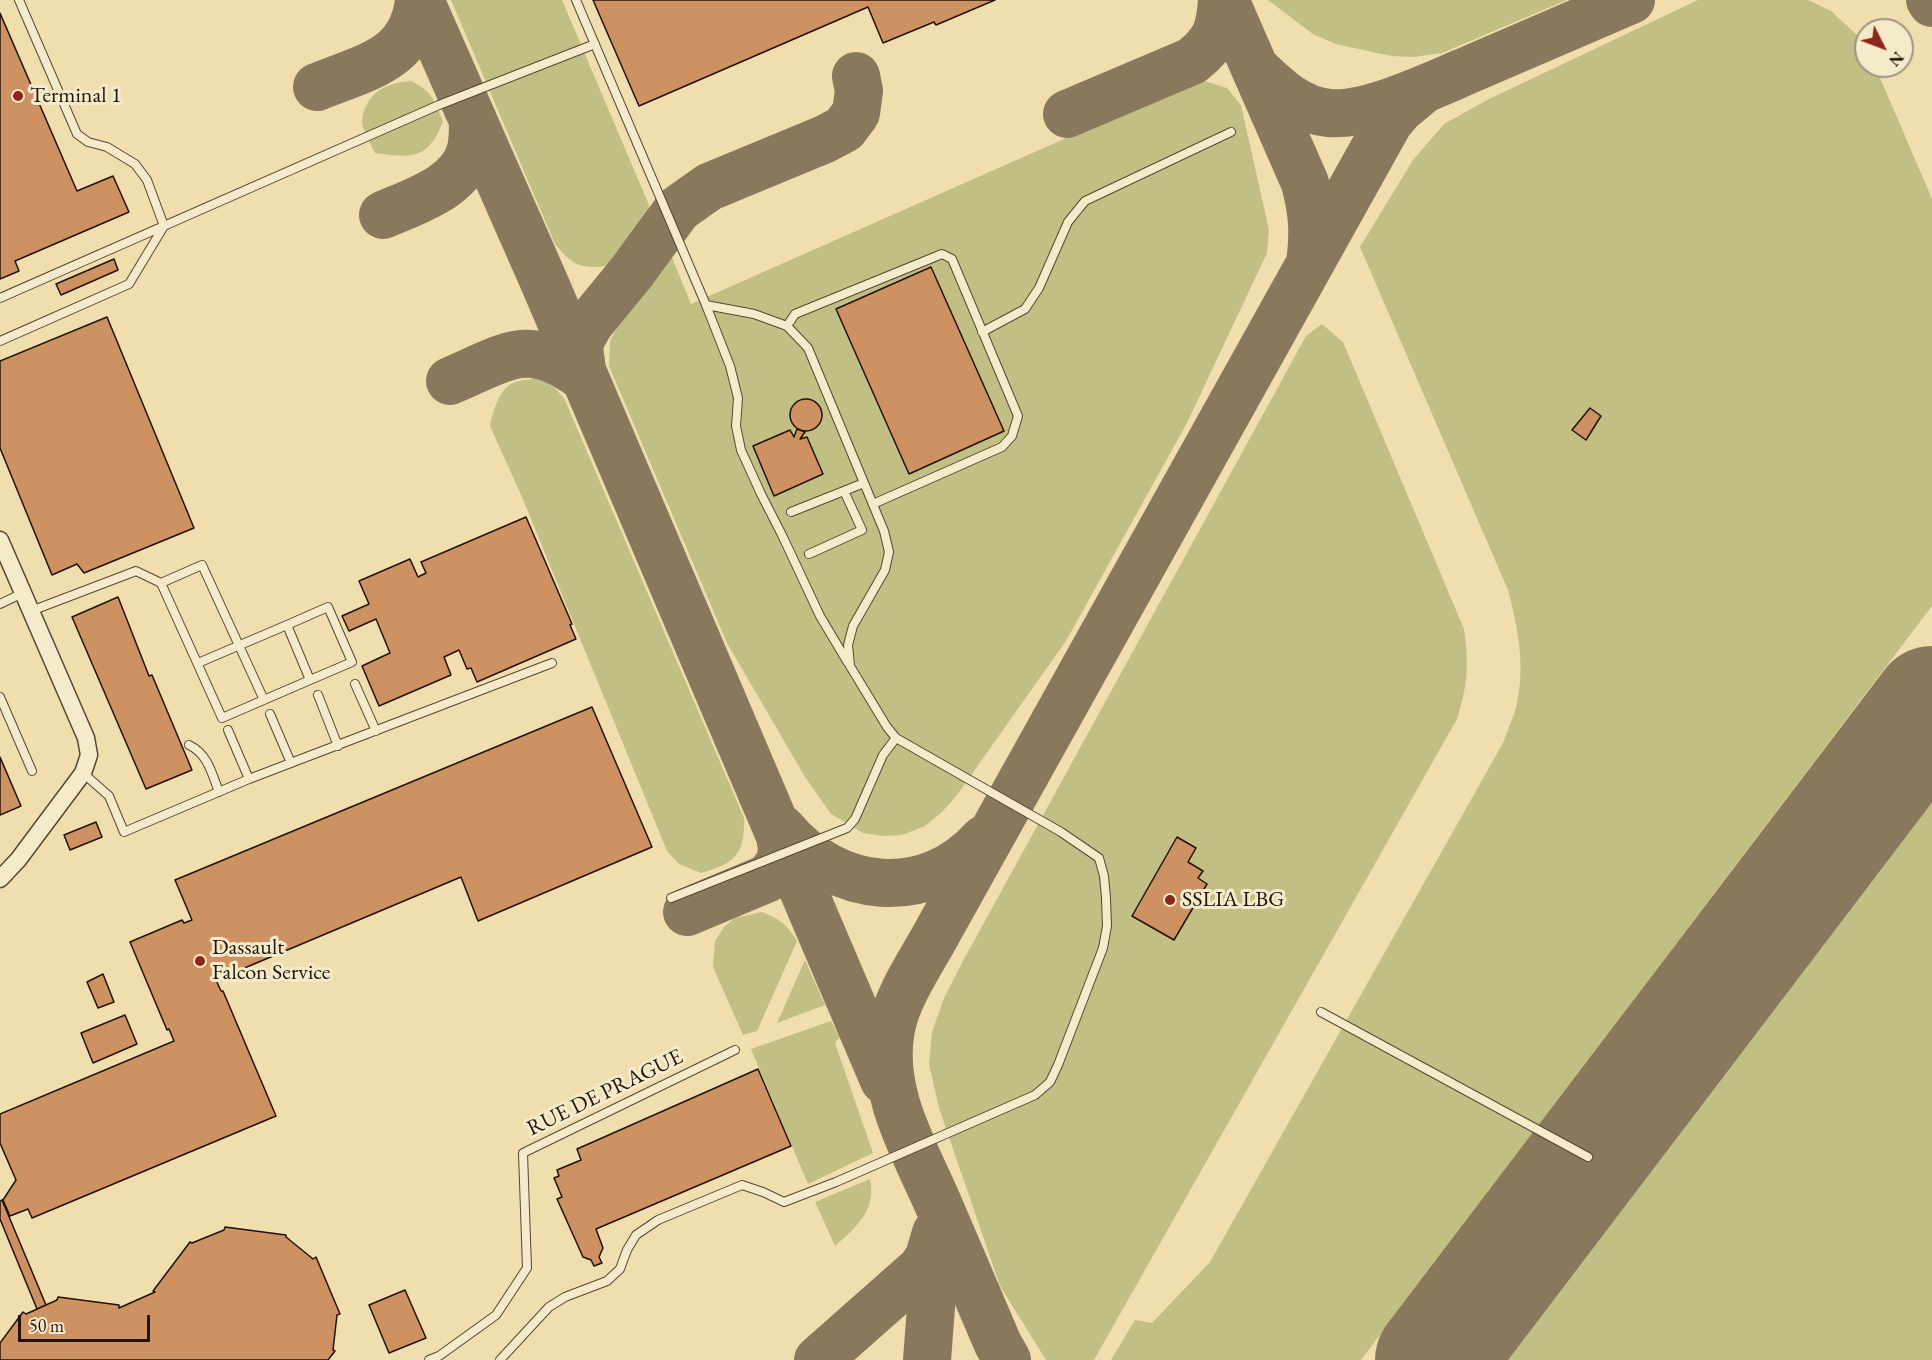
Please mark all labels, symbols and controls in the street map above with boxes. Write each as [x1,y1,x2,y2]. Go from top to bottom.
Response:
north arrow [1854,18,1914,78]
text: N [1884,47,1908,71]
place label: Terminal 1 [30,83,121,109]
marker: Terminal 1 [11,89,25,103]
place label: SSLIA LBG [1182,887,1284,913]
marker: SSLIA LBG [1163,893,1177,907]
place label: Dassault Falcon Service [212,935,330,986]
marker: Dassault Falcon Service [193,954,207,968]
street label: RUE DE PRAGUE [523,1044,687,1142]
scale bar [21,1303,153,1341]
text: 50 m [29,1314,64,1337]

